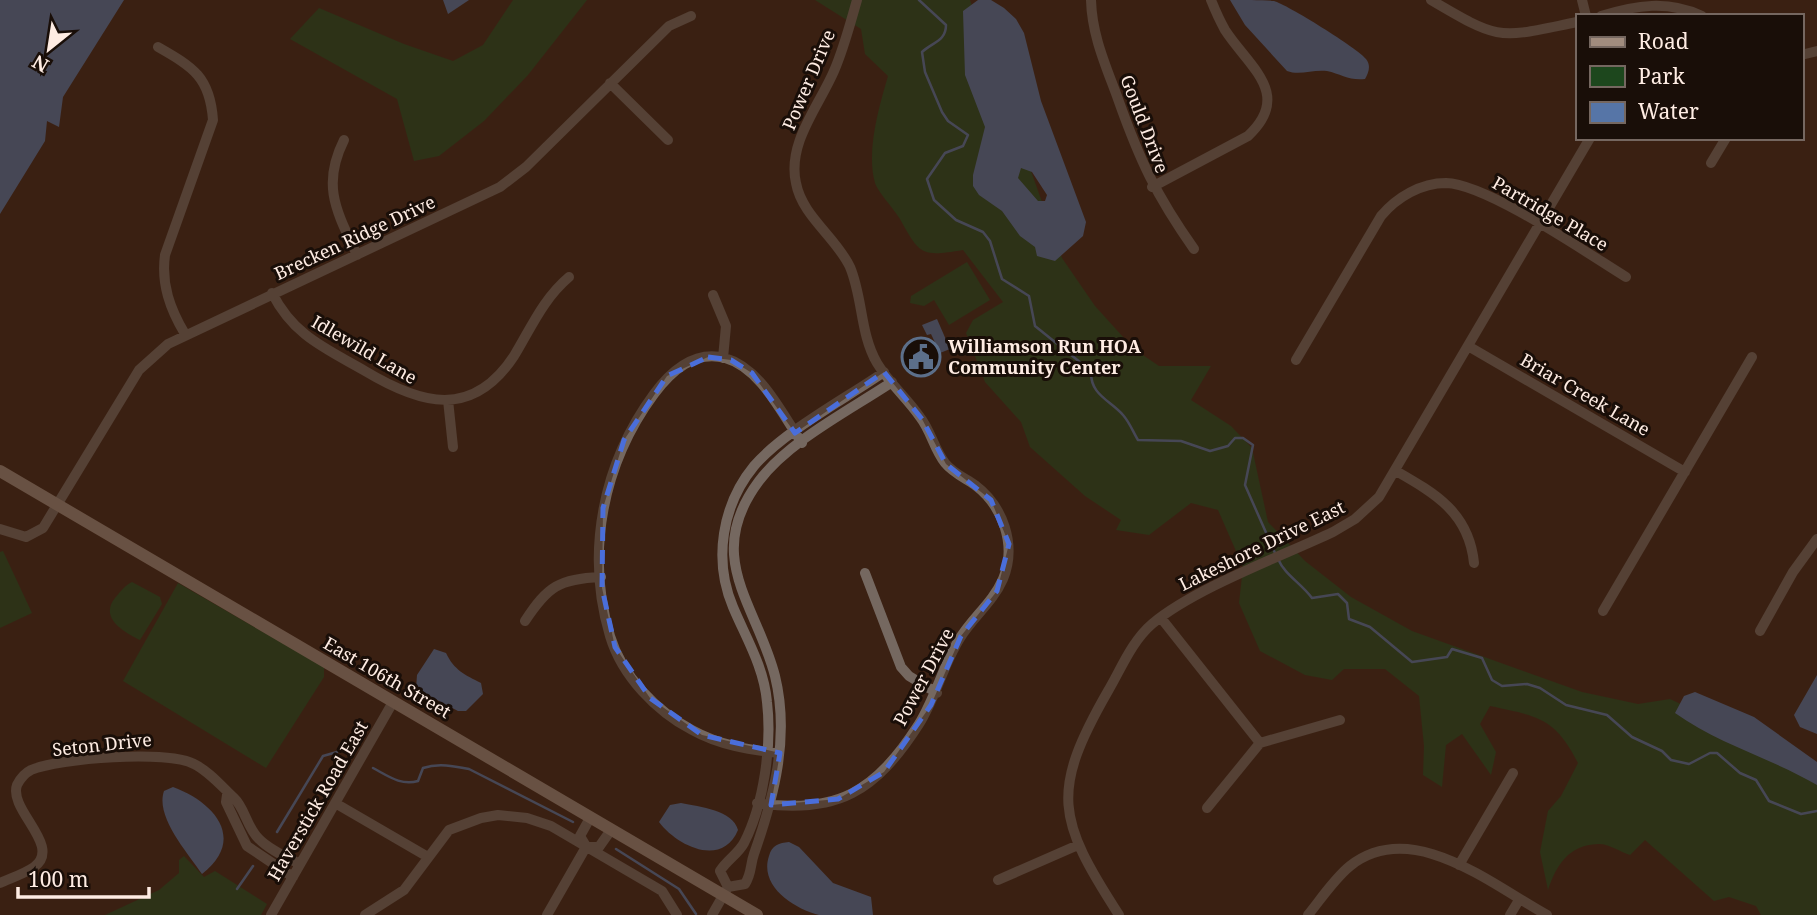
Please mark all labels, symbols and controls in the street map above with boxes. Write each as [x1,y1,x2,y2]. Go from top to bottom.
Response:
north arrow [14,14,84,84]
legend [1576,14,1803,140]
street label: Power Drive [776,26,840,134]
text: Road [1638,27,1689,55]
text: N [27,49,53,79]
text: Park [1638,62,1685,90]
street label: Gould Drive [1115,71,1175,176]
text: Water [1638,97,1699,125]
street label: Partridge Place [1488,170,1613,256]
street label: Brecken Ridge Drive [270,189,439,285]
street label: Idlewild Lane [307,309,422,389]
place label: Williamson Run HOA Community Center [948,334,1142,379]
public building icon: Williamson Run HOA Community Center [900,336,942,378]
street label: Briar Creek Lane [1516,347,1655,441]
street label: Lakeshore Drive East [1175,494,1348,596]
street label: Power Drive [887,624,959,729]
street label: East 106th Street [319,631,456,723]
street label: Haverstick Road East [261,716,373,885]
street label: Seton Drive [51,727,153,761]
scale bar [18,856,149,900]
text: 100 m [28,865,89,893]

